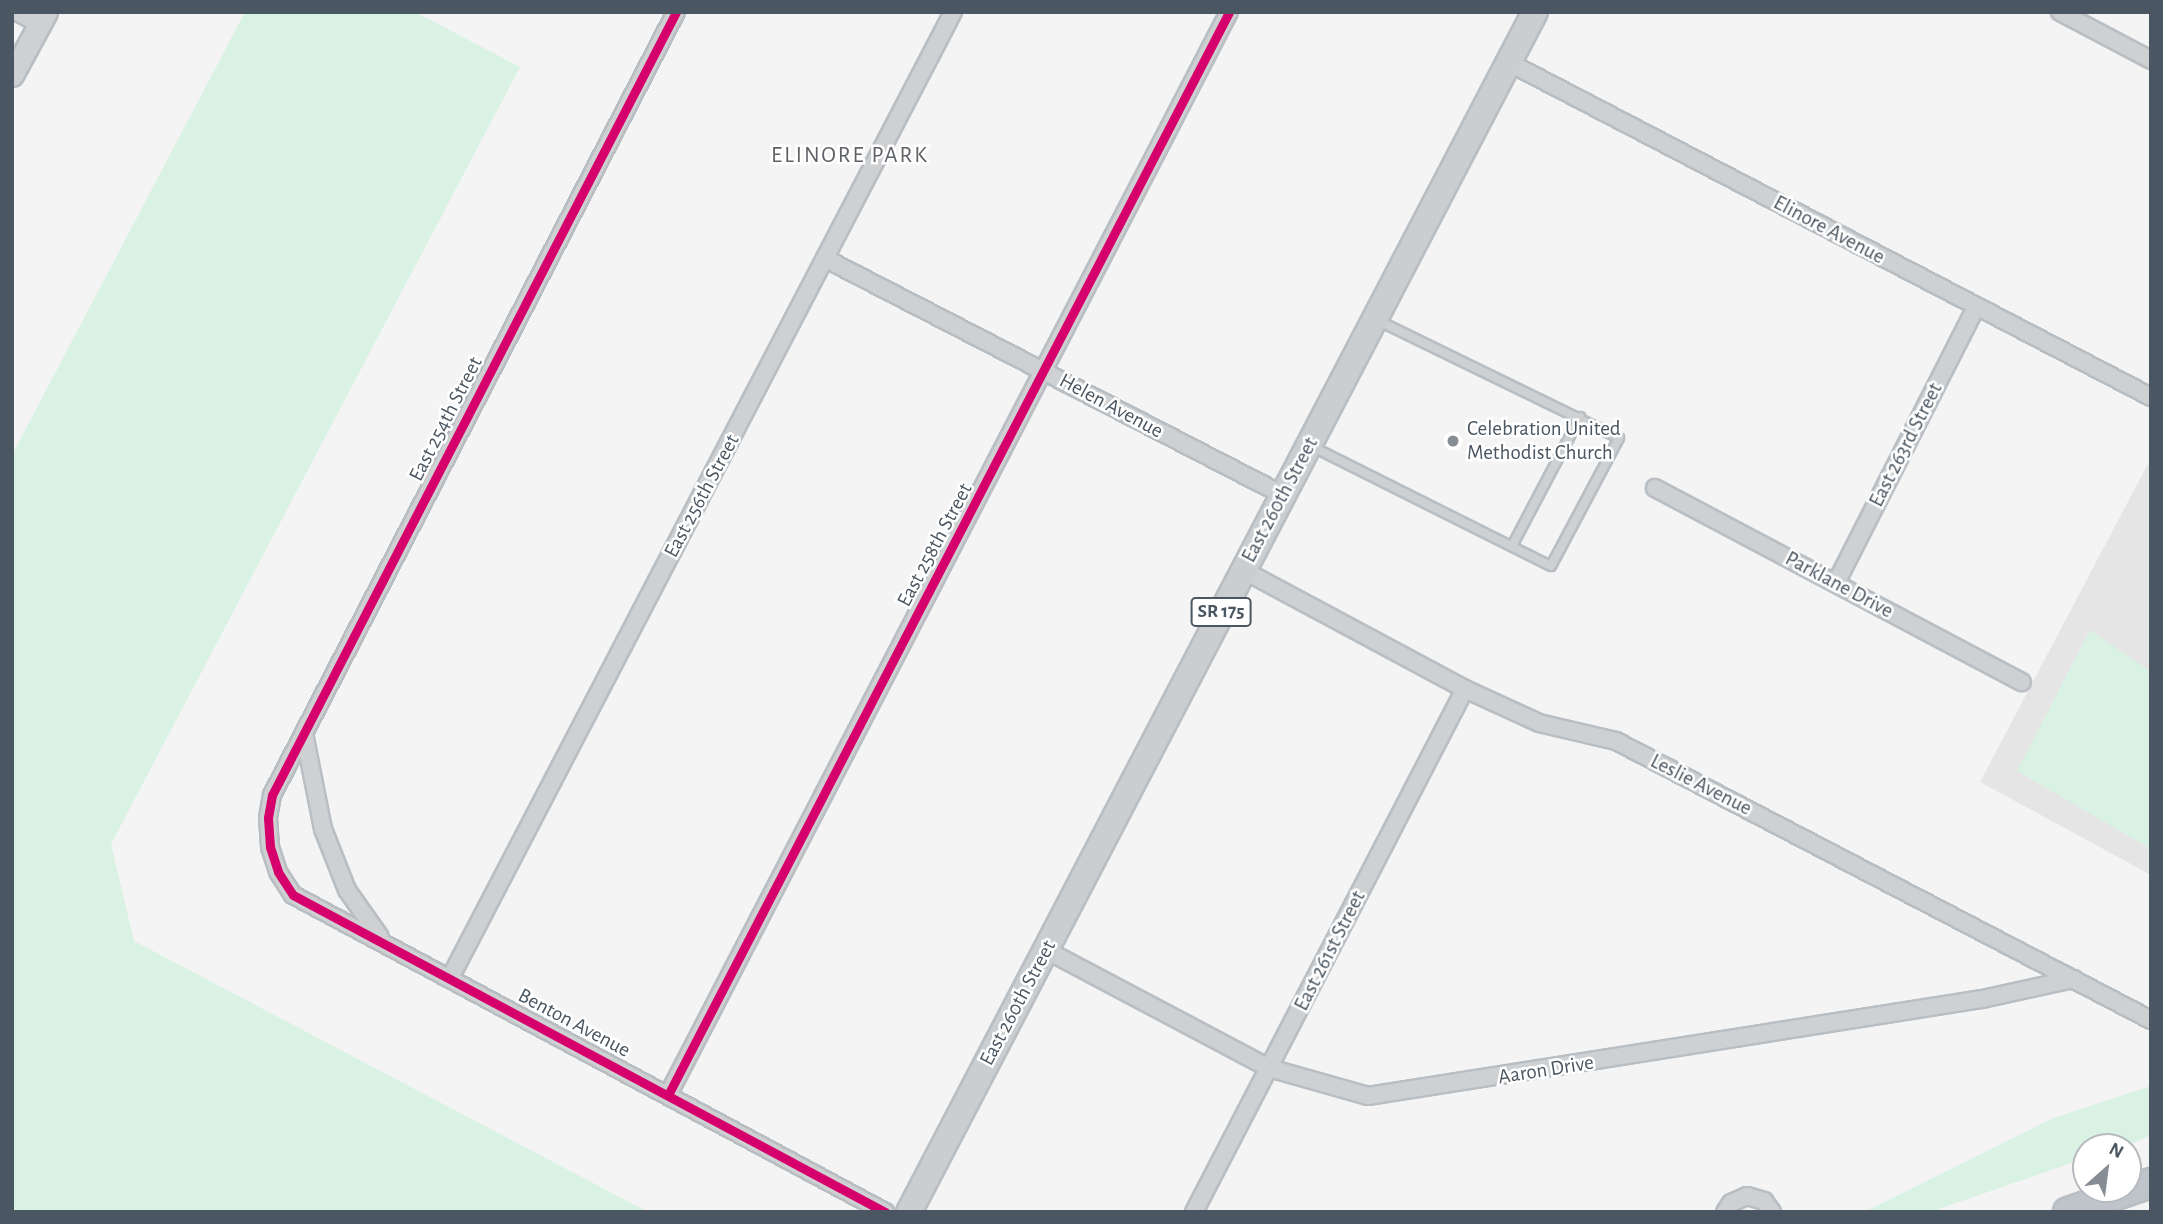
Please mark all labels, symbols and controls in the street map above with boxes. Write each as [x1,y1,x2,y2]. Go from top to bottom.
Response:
district label: ELINORE PARK [773,142,927,170]
street label: Elinore Avenue [1769,190,1889,270]
street label: East 254th Street [404,353,488,485]
street label: Helen Avenue [1055,368,1167,444]
street label: East 263rd Street [1864,379,1948,511]
place label: Celebration United Methodist Church [1467,416,1621,466]
street label: East 256th Street [659,430,745,562]
street label: East 260th Street [1236,433,1324,567]
marker: Celebration United Methodist Church [1445,433,1461,449]
street label: East 258th Street [892,479,978,611]
street label: Parklane Drive [1781,546,1897,624]
road number: SR 175 [1190,596,1252,628]
street label: Leslie Avenue [1646,749,1756,821]
street label: East 261st Street [1289,887,1371,1015]
street label: East 260th Street [974,936,1062,1070]
street label: Benton Avenue [514,983,634,1063]
street label: Aaron Drive [1496,1050,1596,1090]
north arrow [2072,1133,2142,1203]
text: N [2106,1139,2126,1162]

